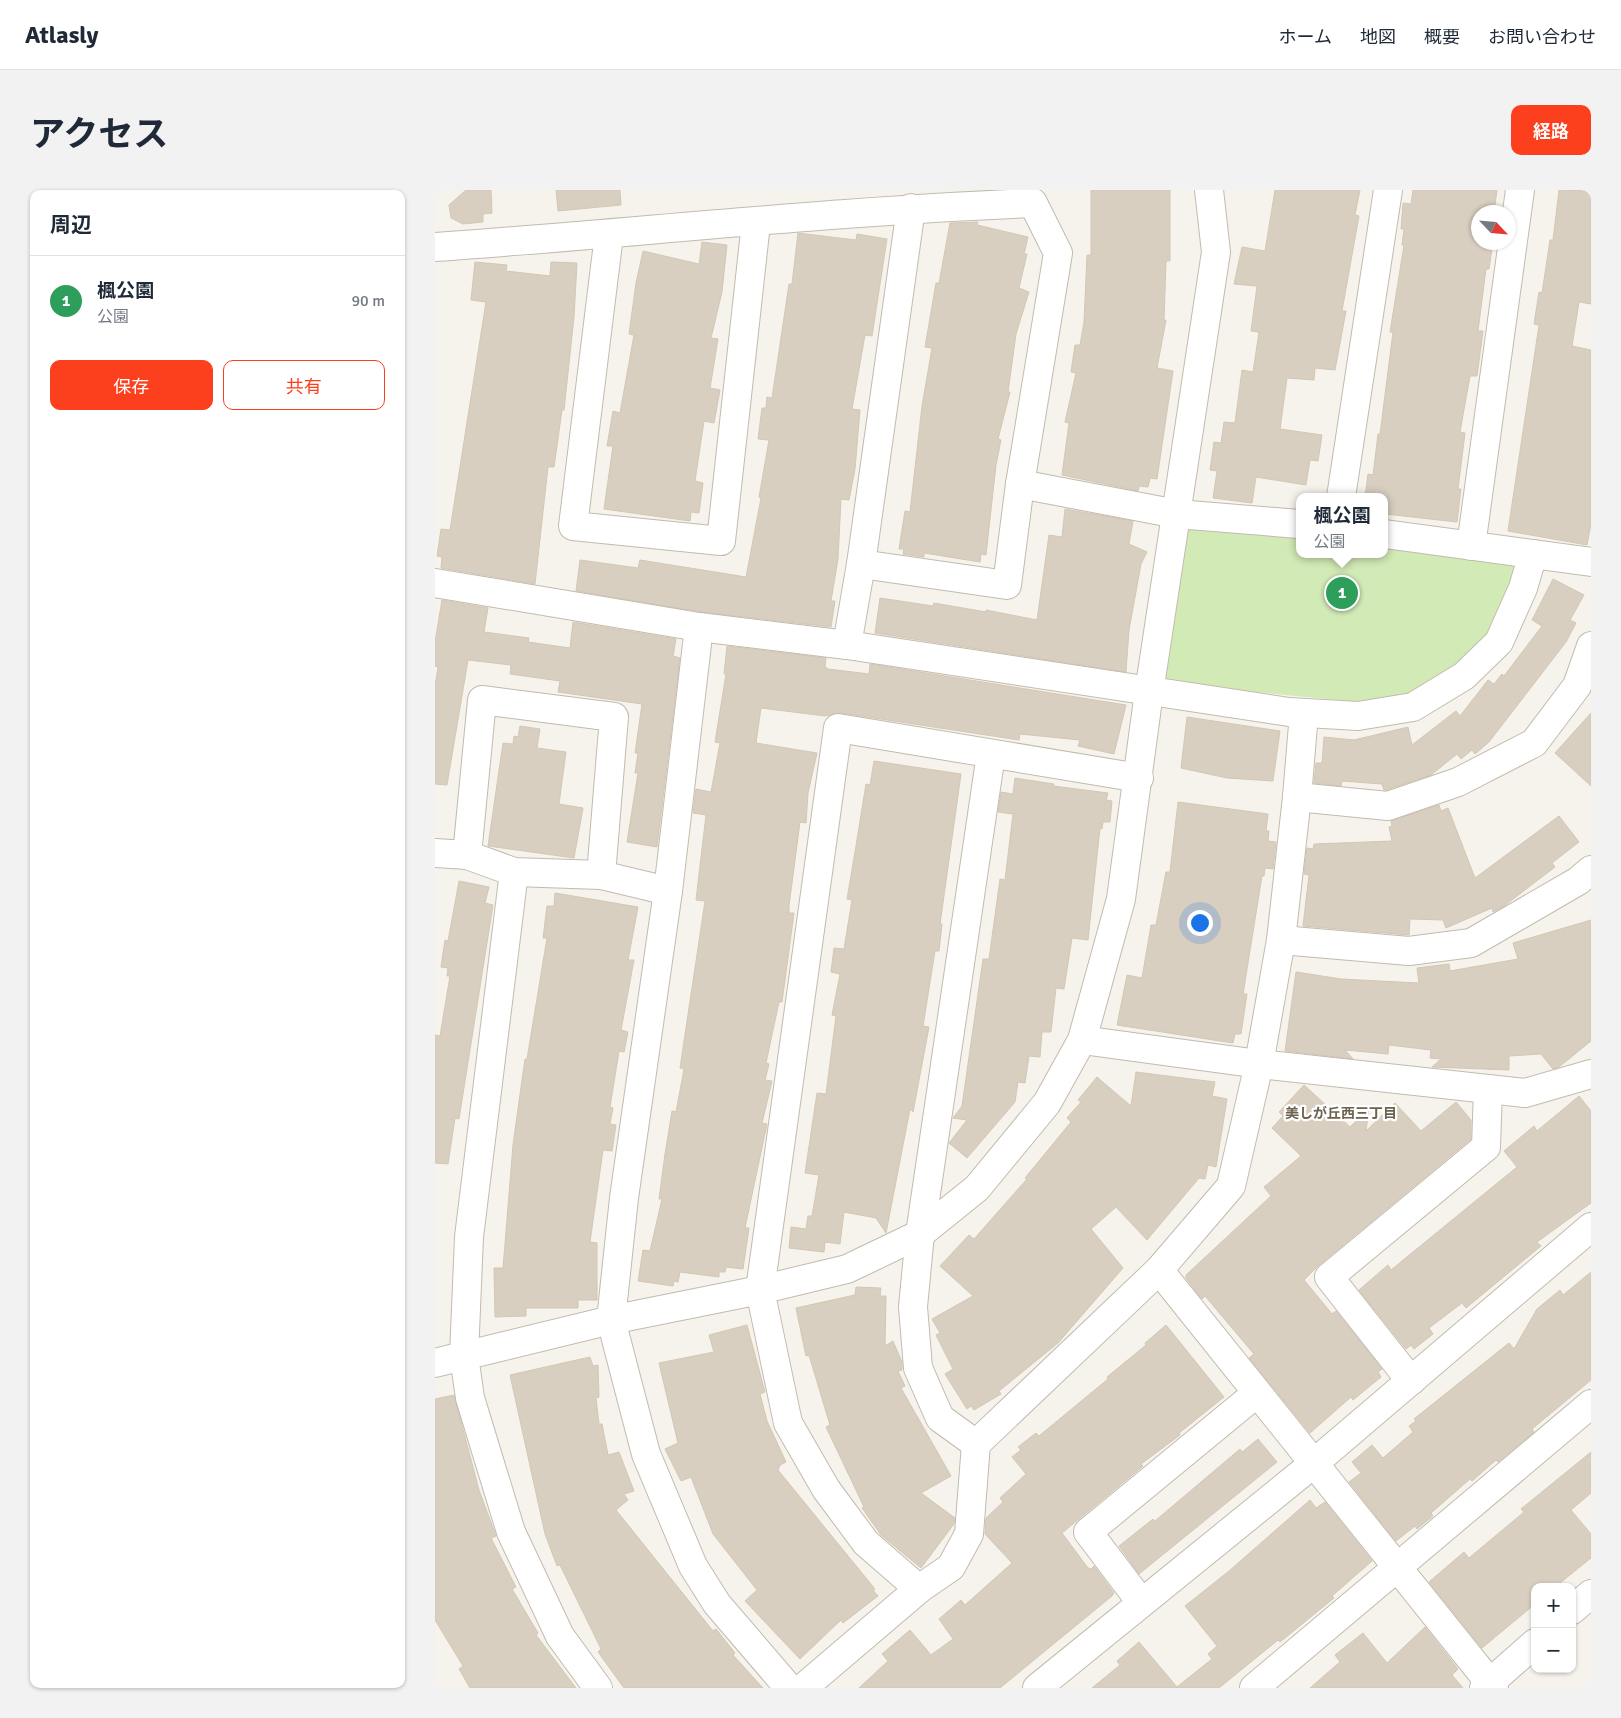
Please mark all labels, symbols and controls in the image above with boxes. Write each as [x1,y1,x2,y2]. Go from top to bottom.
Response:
text: Atlasly [25,20,98,50]
text: ホーム [1279,26,1332,48]
text: 地図 [1360,26,1396,48]
text: 概要 [1424,26,1460,48]
text: お問い合わせ [1488,26,1596,48]
button: 経路 [1511,105,1591,155]
text: アクセス [30,113,168,156]
north arrow [1471,205,1516,250]
text: 周辺 [50,212,92,238]
text: 楓公園 [97,279,154,303]
text: 1 [62,291,70,311]
text: 90 m [351,291,385,311]
text: 公園 [97,307,129,327]
button: 保存 [50,360,213,410]
button: 共有 [223,360,385,410]
popup [1296,493,1388,558]
text: 楓公園 [1313,504,1371,528]
text: 公園 [1313,532,1346,552]
pin: 1 [1326,574,1358,612]
your location [1187,910,1213,936]
district label: 美しが丘西三丁目 [1285,1105,1397,1122]
map controls [1531,1583,1576,1673]
button: + [1531,1583,1576,1628]
button: − [1531,1628,1576,1673]

